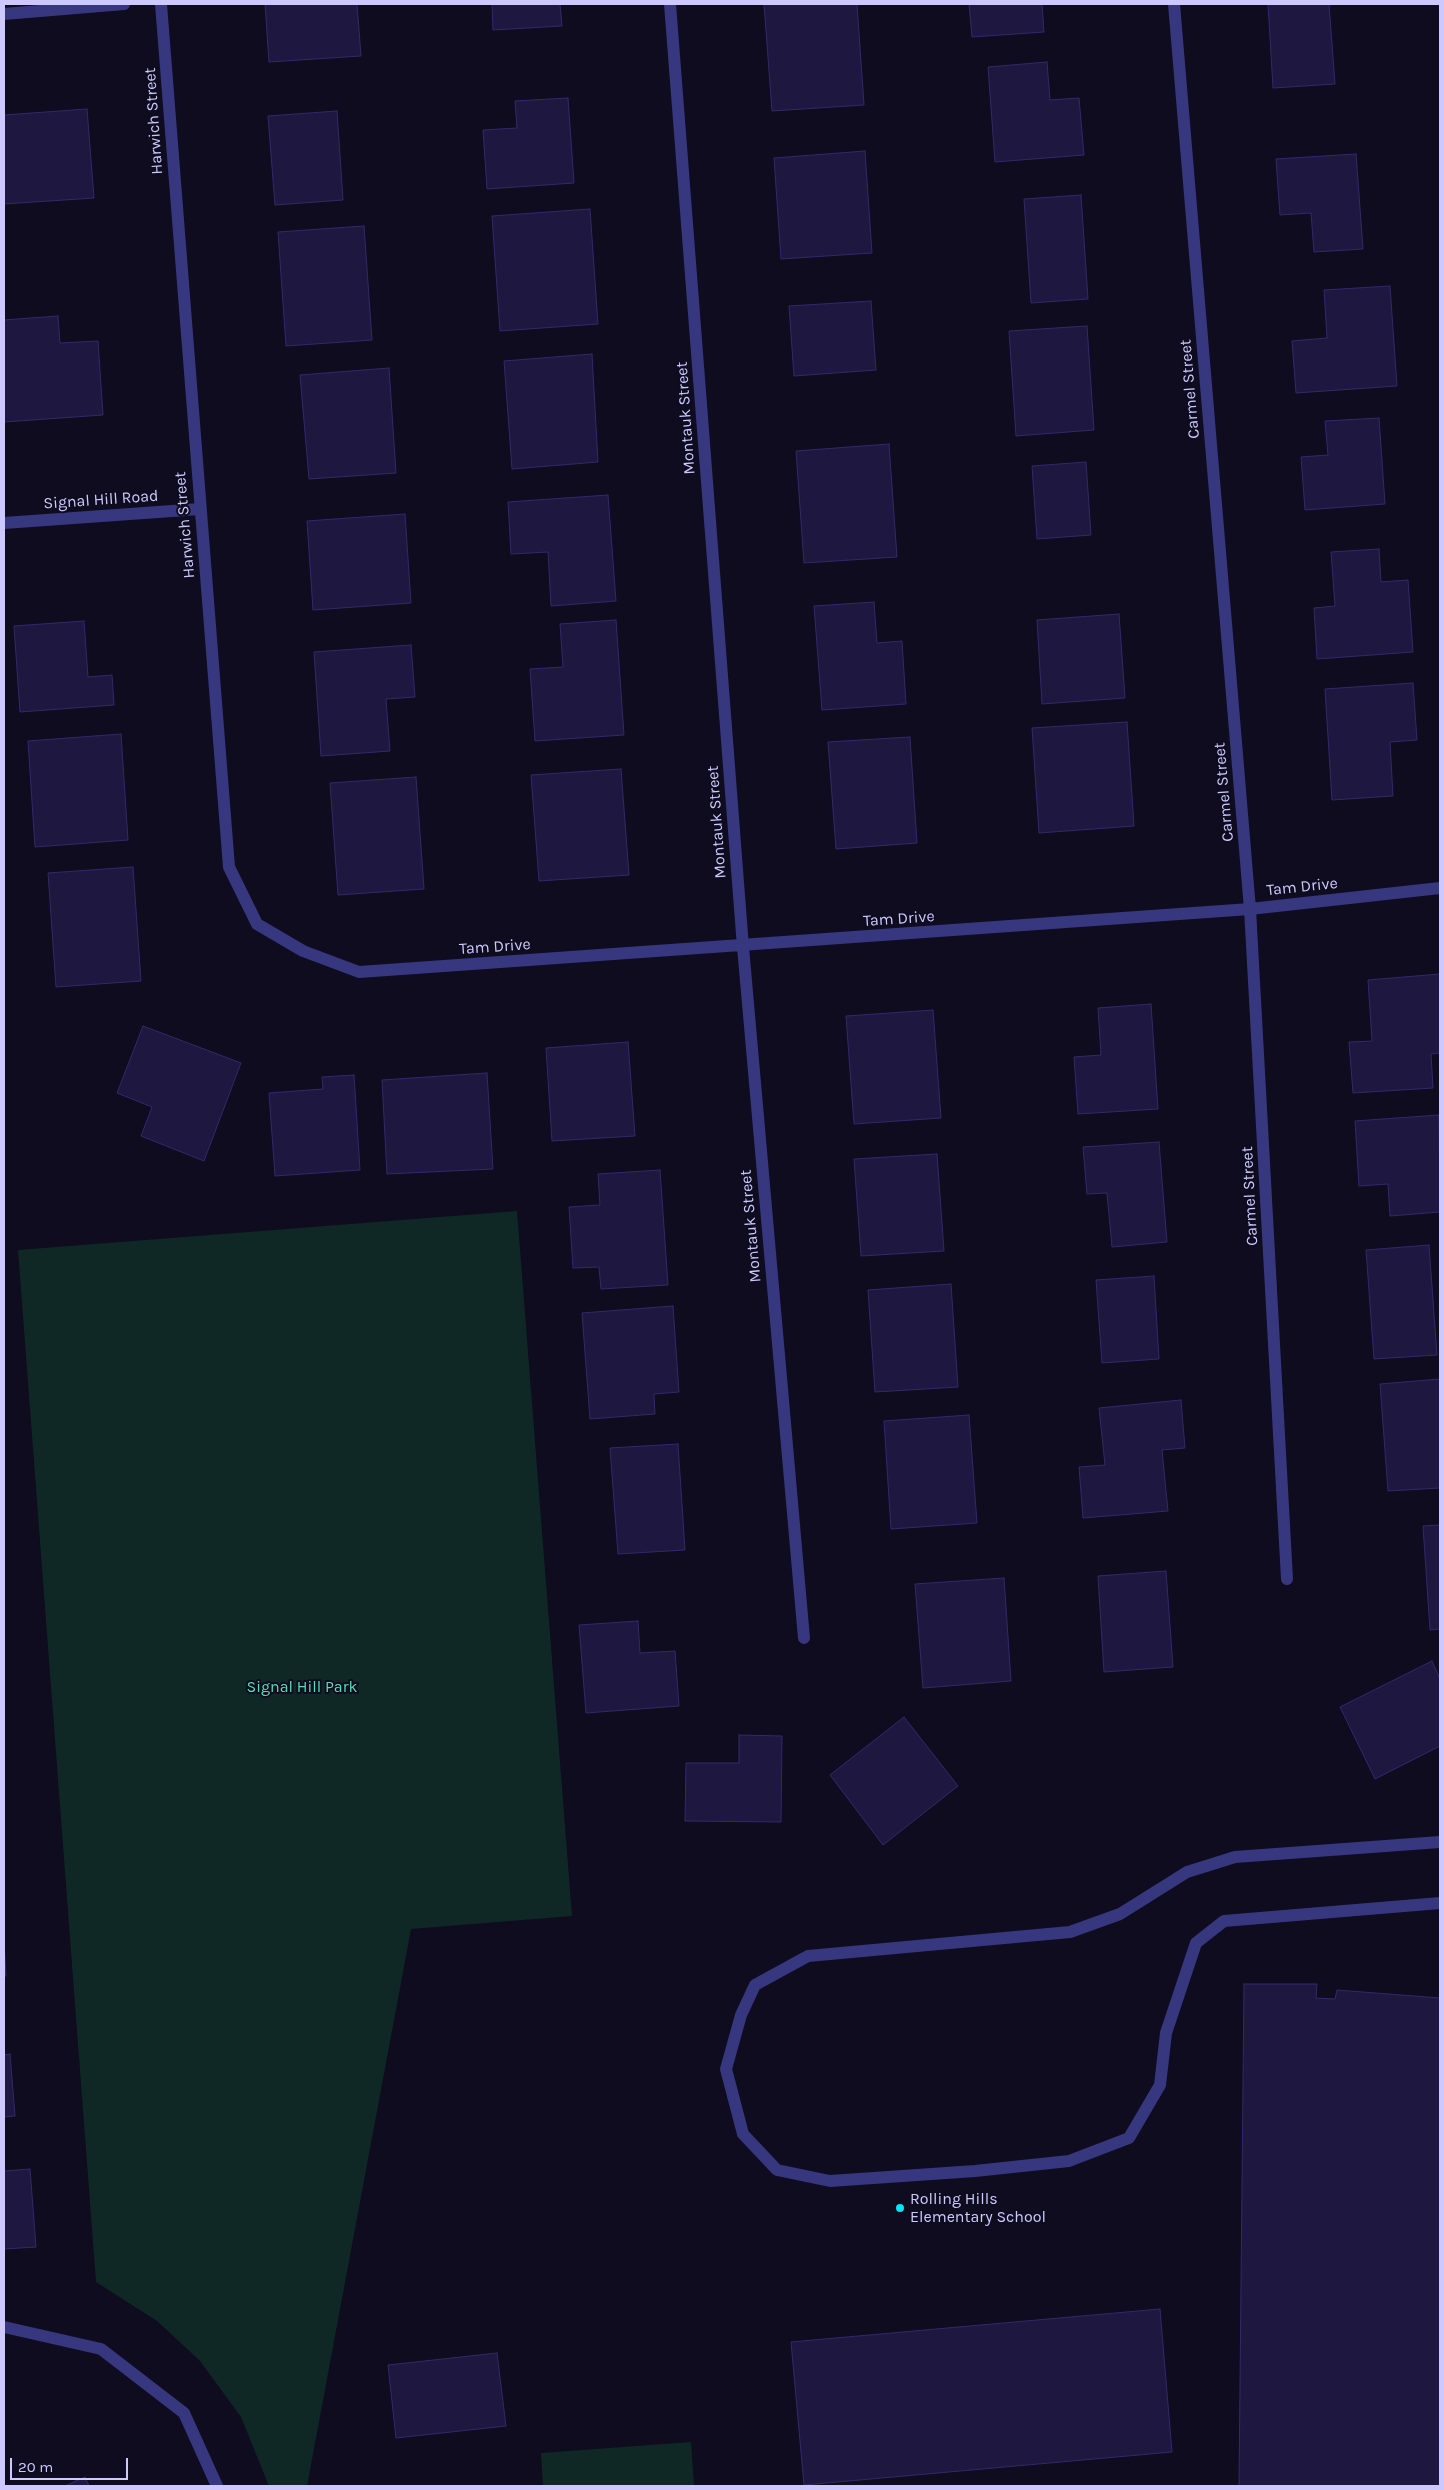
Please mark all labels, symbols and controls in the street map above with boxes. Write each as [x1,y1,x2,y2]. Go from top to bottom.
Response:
street label: Harwich Street [141,67,167,175]
street label: Carmel Street [1176,338,1204,440]
street label: Montauk Street [672,361,700,475]
street label: Harwich Street [171,471,199,579]
street label: Signal Hill Road [43,486,159,514]
street label: Carmel Street [1210,741,1238,843]
street label: Montauk Street [703,765,731,879]
street label: Tam Drive [1265,874,1339,900]
street label: Tam Drive [863,907,935,931]
street label: Tam Drive [459,935,531,959]
street label: Carmel Street [1238,1146,1262,1246]
street label: Montauk Street [737,1169,765,1283]
park label: Signal Hill Park [247,1677,357,1697]
place label: Rolling Hills Elementary School [910,2189,1046,2227]
marker: Rolling Hills Elementary School [894,2202,906,2214]
scale bar [12,2448,130,2480]
text: 20 m [18,2458,53,2476]

